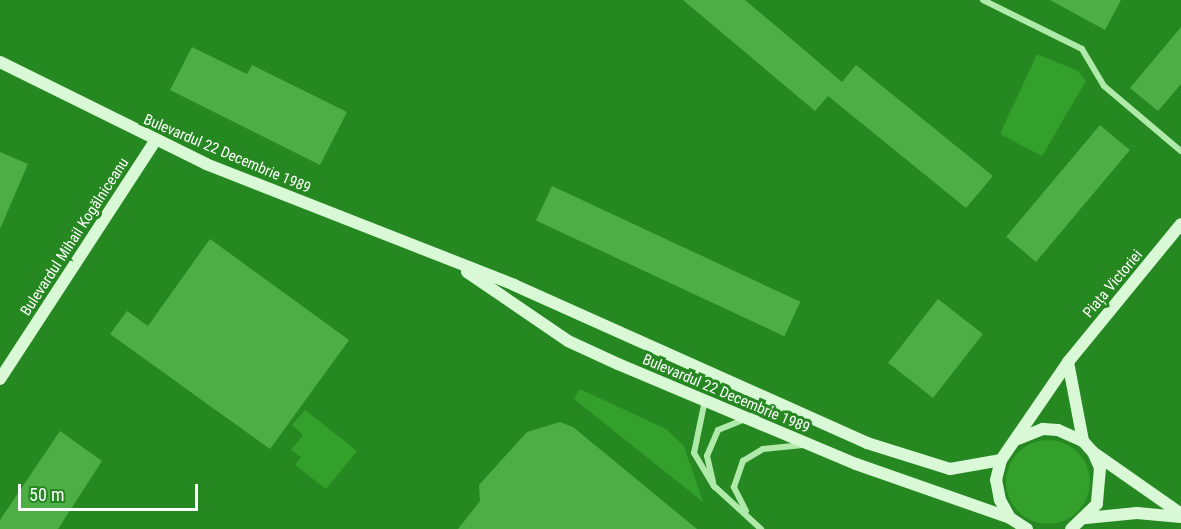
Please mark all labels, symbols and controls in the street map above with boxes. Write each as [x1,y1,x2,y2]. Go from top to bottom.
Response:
street label: Bulevardul 22 Decembrie 1989 [141,111,313,197]
street label: Bulevardul Mihail Kogălniceanu [17,155,133,319]
street label: Piața Victoriei [1079,246,1147,322]
street label: Bulevardul 22 Decembrie 1989 [640,351,812,437]
scale bar [21,472,201,510]
text: 50 m [29,484,64,505]

